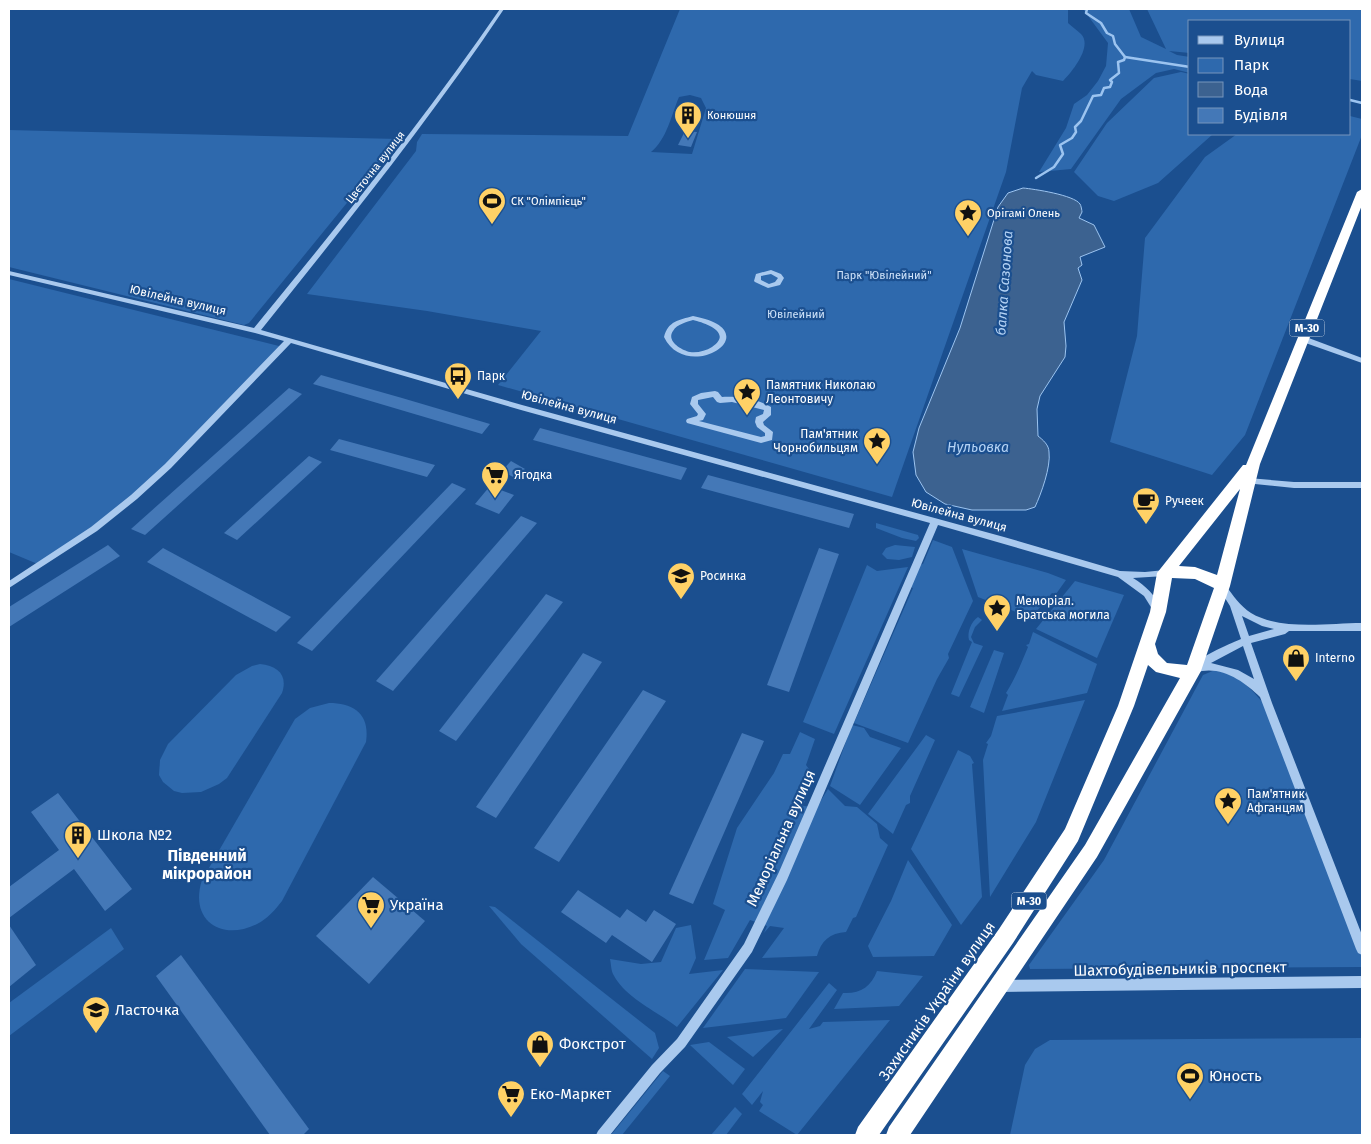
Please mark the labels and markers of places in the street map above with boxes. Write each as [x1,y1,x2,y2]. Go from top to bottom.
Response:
building icon: Конюшня [673,100,703,139]
place label: Конюшня [707,109,756,122]
sports icon: СК "Олімпієць" [477,186,507,225]
place label: СК "Олімпієць" [511,195,586,208]
place icon: Орігамі Олень [953,198,983,237]
place label: Орігамі Олень [987,207,1060,220]
bus stop icon: Парк [443,361,473,400]
place label: Парк [477,369,506,383]
place icon: Памятник Николаю Леонтовичу [732,377,762,416]
place label: Памятник Николаю Леонтовичу [766,378,876,406]
place icon: Пам'ятник Чорнобильцям [862,426,892,465]
place label: Пам'ятник Чорнобильцям [773,427,859,455]
supermarket icon: Ягодка [480,460,510,499]
place label: Ягодка [514,468,552,482]
cafe icon: Ручеек [1131,486,1161,525]
place label: Ручеек [1165,494,1205,508]
school or university icon: Росинка [666,561,696,600]
place label: Росинка [700,569,746,583]
place icon: Меморіал. Братська могила [982,593,1012,632]
place label: Меморіал. Братська могила [1016,594,1110,622]
shop icon: Interno [1281,643,1311,682]
place label: Interno [1315,651,1355,665]
place icon: Пам'ятник Афганцям [1213,786,1243,825]
place label: Пам'ятник Афганцям [1247,787,1305,815]
building icon: Школа №2 [63,820,93,859]
place label: Школа №2 [97,826,172,844]
supermarket icon: Україна [356,890,386,929]
place label: Україна [390,896,444,914]
school or university icon: Ласточка [81,995,111,1034]
place label: Ласточка [115,1001,179,1019]
shop icon: Фокстрот [525,1029,555,1068]
place label: Фокстрот [559,1035,626,1053]
sports icon: Юность [1175,1061,1205,1100]
place label: Юность [1209,1067,1262,1085]
supermarket icon: Еко-Маркет [496,1079,526,1118]
place label: Еко-Маркет [530,1085,612,1103]

